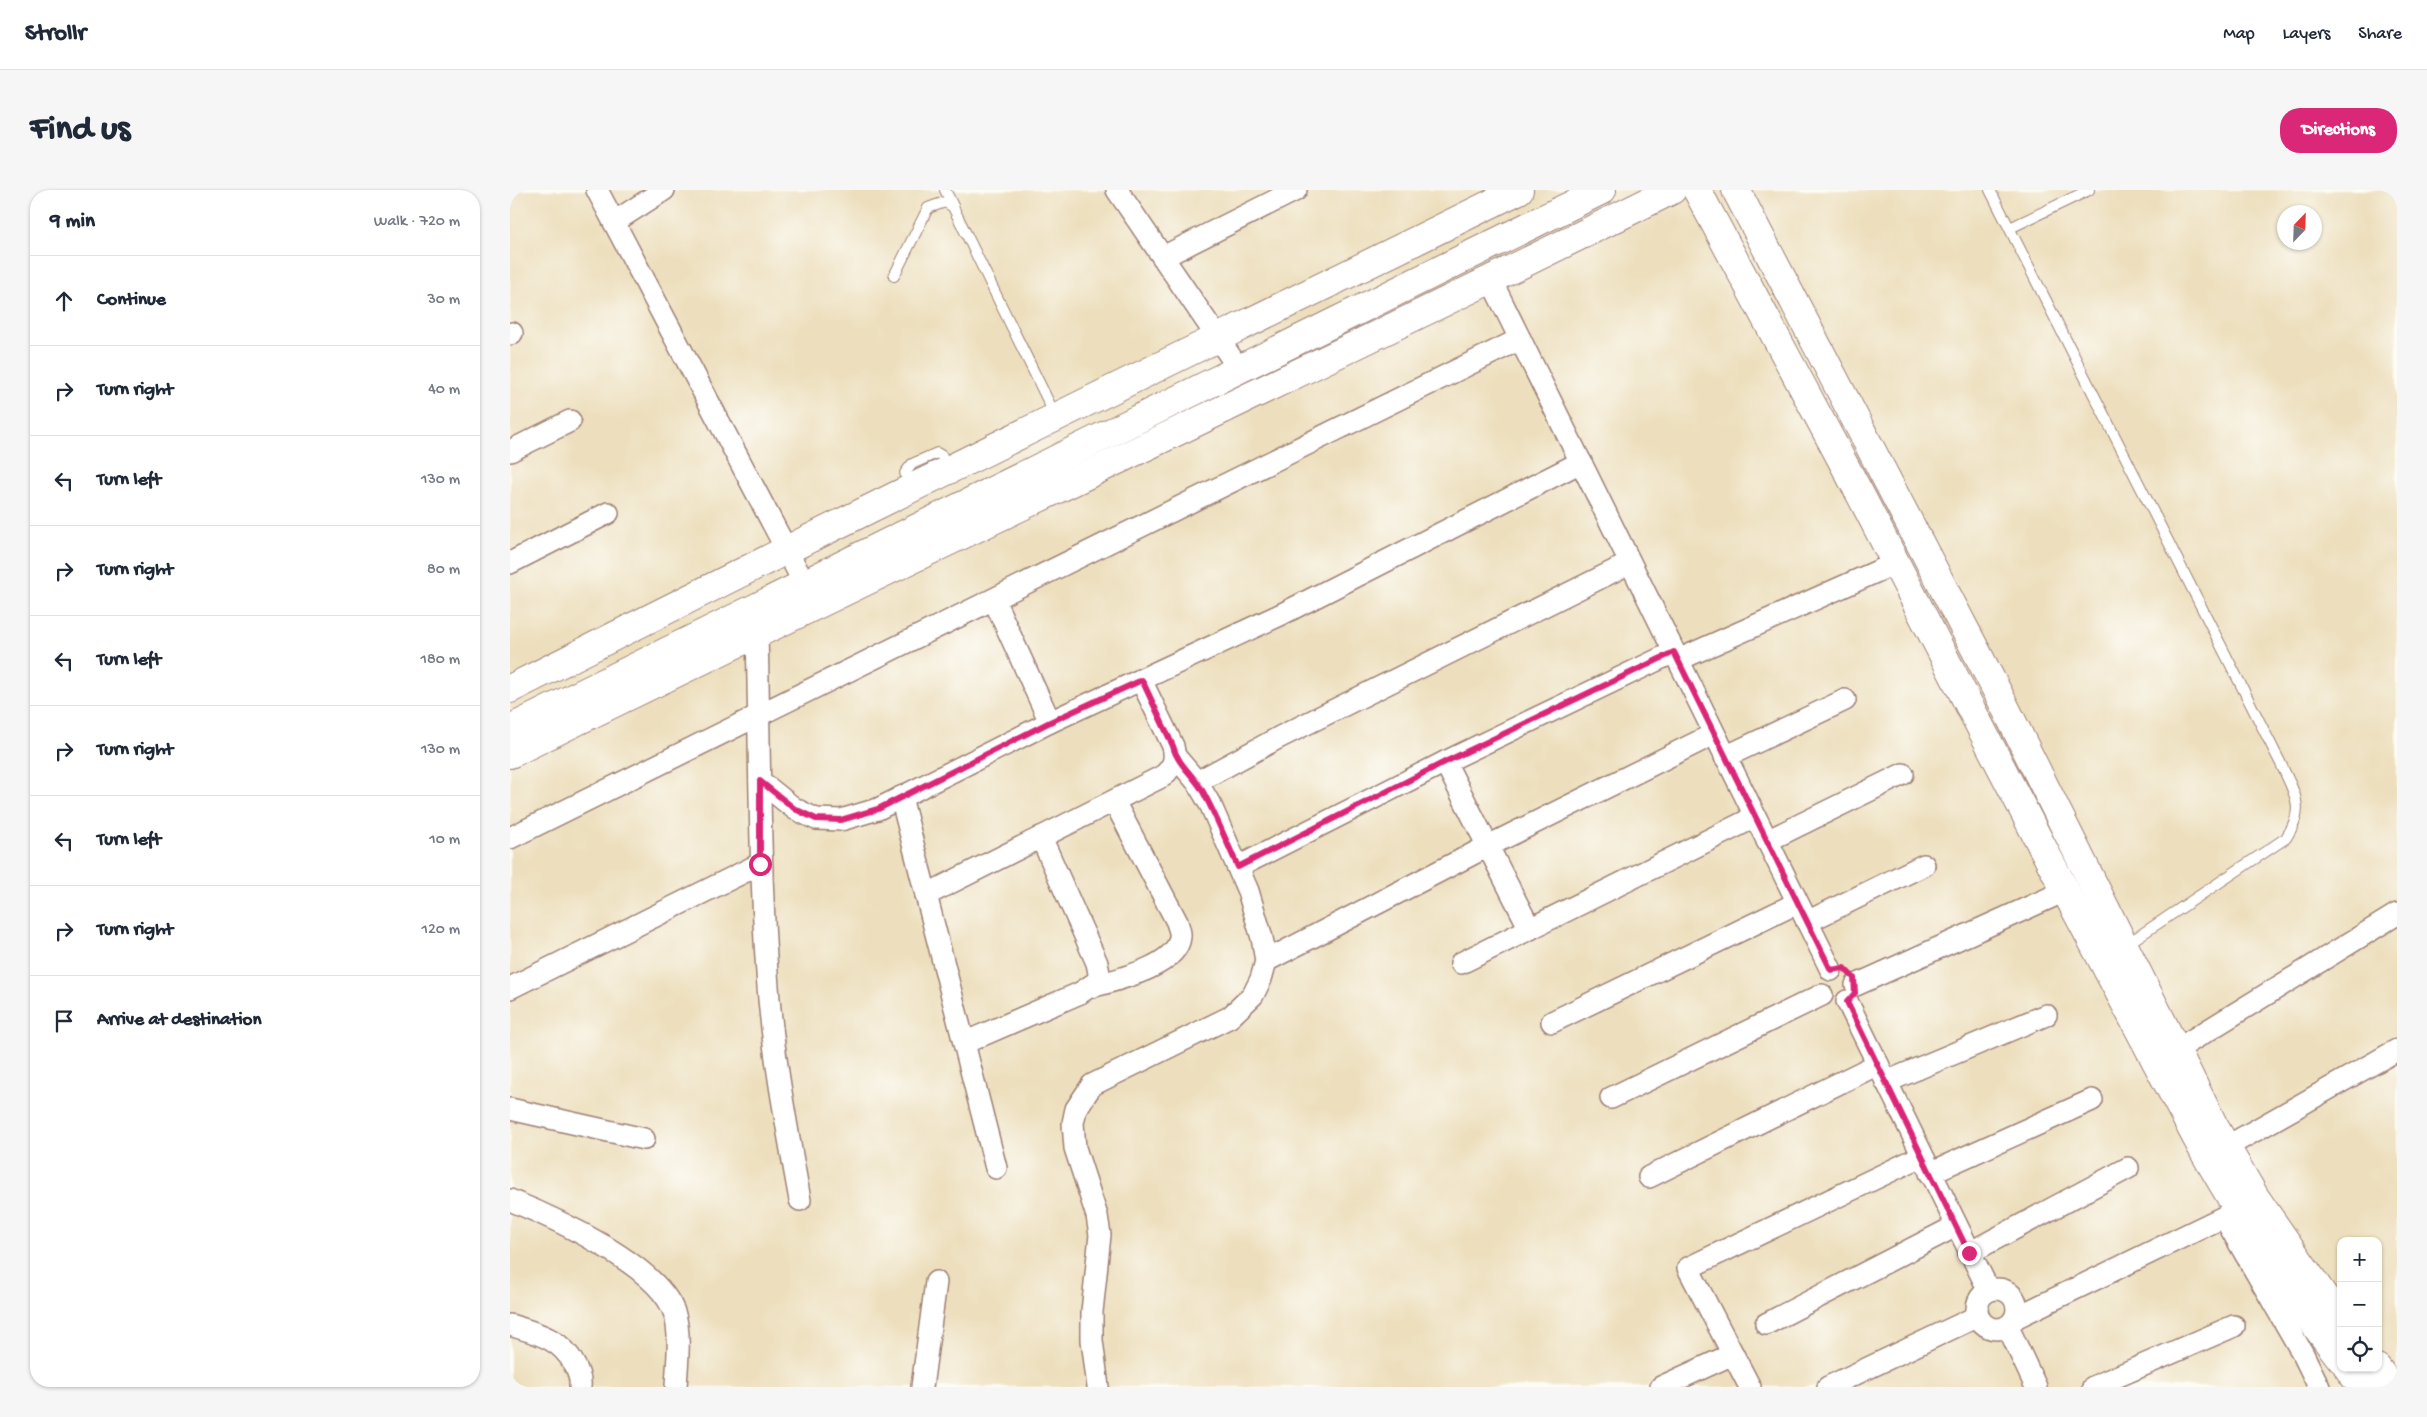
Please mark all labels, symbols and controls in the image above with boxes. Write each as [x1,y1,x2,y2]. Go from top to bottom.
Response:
text: Strollr [25,20,86,49]
text: Map [2223,24,2255,45]
text: Layers [2283,24,2330,45]
text: Share [2358,24,2402,45]
button: Directions [2280,108,2397,153]
text: Find us [30,110,130,151]
north arrow [2277,205,2322,250]
text: 9 min [50,210,95,235]
text: Walk · 720 m [374,213,460,232]
icon: ahead [50,287,78,315]
text: Continue [97,289,166,312]
text: 30 m [427,291,460,310]
icon: right [50,377,78,405]
text: Turn right [97,379,173,402]
text: 40 m [428,381,460,400]
icon: left [50,467,78,495]
text: Turn left [97,469,161,492]
text: 130 m [421,471,460,490]
icon: right [50,557,78,585]
text: Turn right [97,559,173,582]
text: 80 m [427,561,460,580]
icon: left [50,647,78,675]
text: Turn left [97,649,161,672]
text: 180 m [421,651,460,670]
icon: right [50,737,78,765]
text: Turn right [97,739,173,762]
text: 130 m [421,741,460,760]
icon: left [50,827,78,855]
text: Turn left [97,829,161,852]
text: 10 m [429,831,460,850]
route start [749,853,772,876]
icon: right [50,917,78,945]
text: Turn right [97,919,173,942]
text: 120 m [421,921,460,940]
icon: arrive [50,1007,78,1035]
text: Arrive at destination [97,1009,261,1032]
map controls [2337,1237,2382,1372]
button: + [2337,1237,2382,1282]
route end [1958,1242,1981,1265]
button: − [2337,1282,2382,1327]
button: locate [2337,1327,2382,1372]

